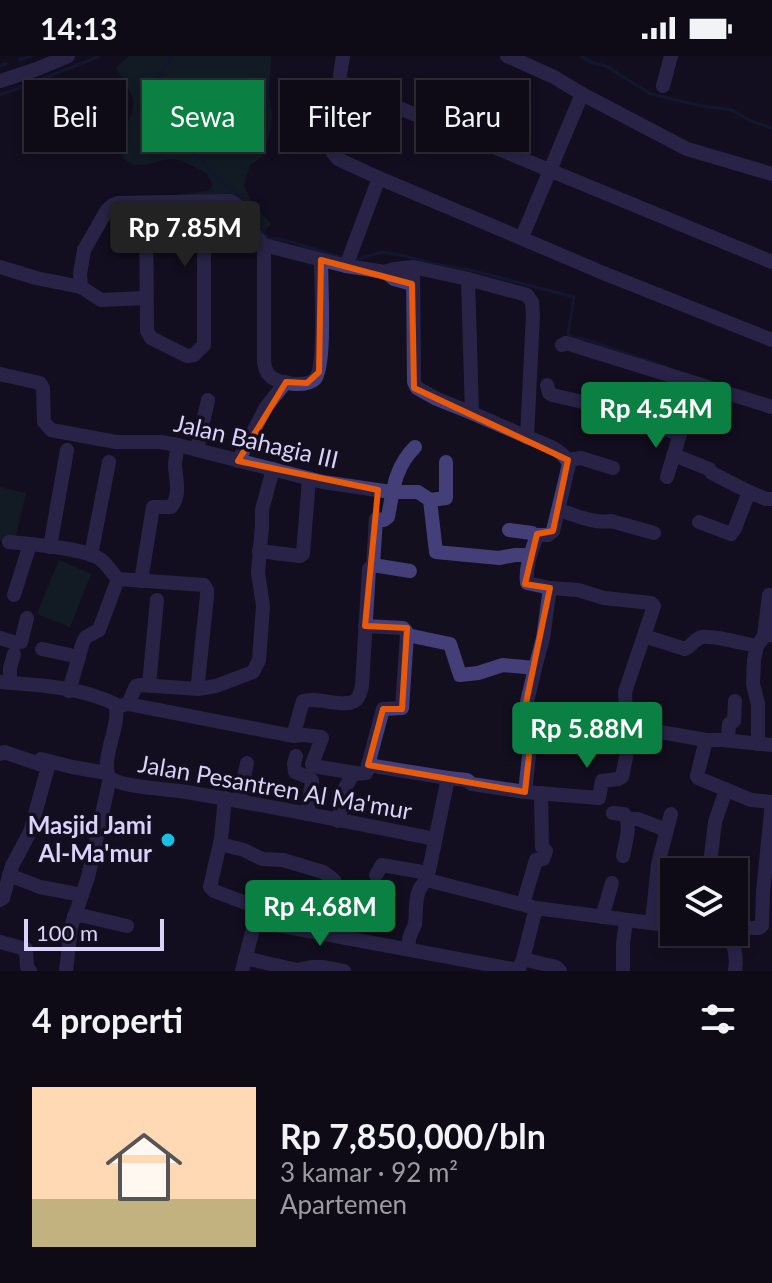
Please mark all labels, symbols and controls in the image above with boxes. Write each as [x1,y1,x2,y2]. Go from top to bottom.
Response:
text: 14:13 [40,10,117,46]
chip: Beli [24,80,126,152]
chip: Sewa [142,80,264,152]
chip: Filter [280,80,400,152]
chip: Baru [416,80,529,152]
pin: Rp 7.85M [102,201,268,269]
text: Rp 7.85M [128,211,242,243]
pin: Rp 4.54M [573,382,739,450]
text: Rp 4.54M [599,392,713,424]
street label: Jalan Bahagia III [171,408,341,474]
pin: Rp 5.88M [504,702,670,770]
text: Rp 5.88M [530,712,644,744]
street label: Jalan Pesantren Al Ma'mur [136,748,415,825]
place label: Masjid Jami Al-Ma'mur [28,810,152,867]
marker: Masjid Jami Al-Ma'mur [159,831,177,849]
map controls [660,858,748,946]
button: layers [660,858,748,946]
pin: Rp 4.68M [237,880,403,948]
text: Rp 4.68M [263,890,377,922]
scale bar [24,915,164,951]
text: 100 m [36,919,98,946]
icon: filters [696,997,740,1041]
text: 4 properti [32,999,183,1040]
text: Rp 7,850,000/bln [280,1115,546,1156]
icon: home [96,1119,192,1215]
text: 3 kamar · 92 m² [280,1156,458,1188]
text: Apartemen [280,1188,407,1220]

